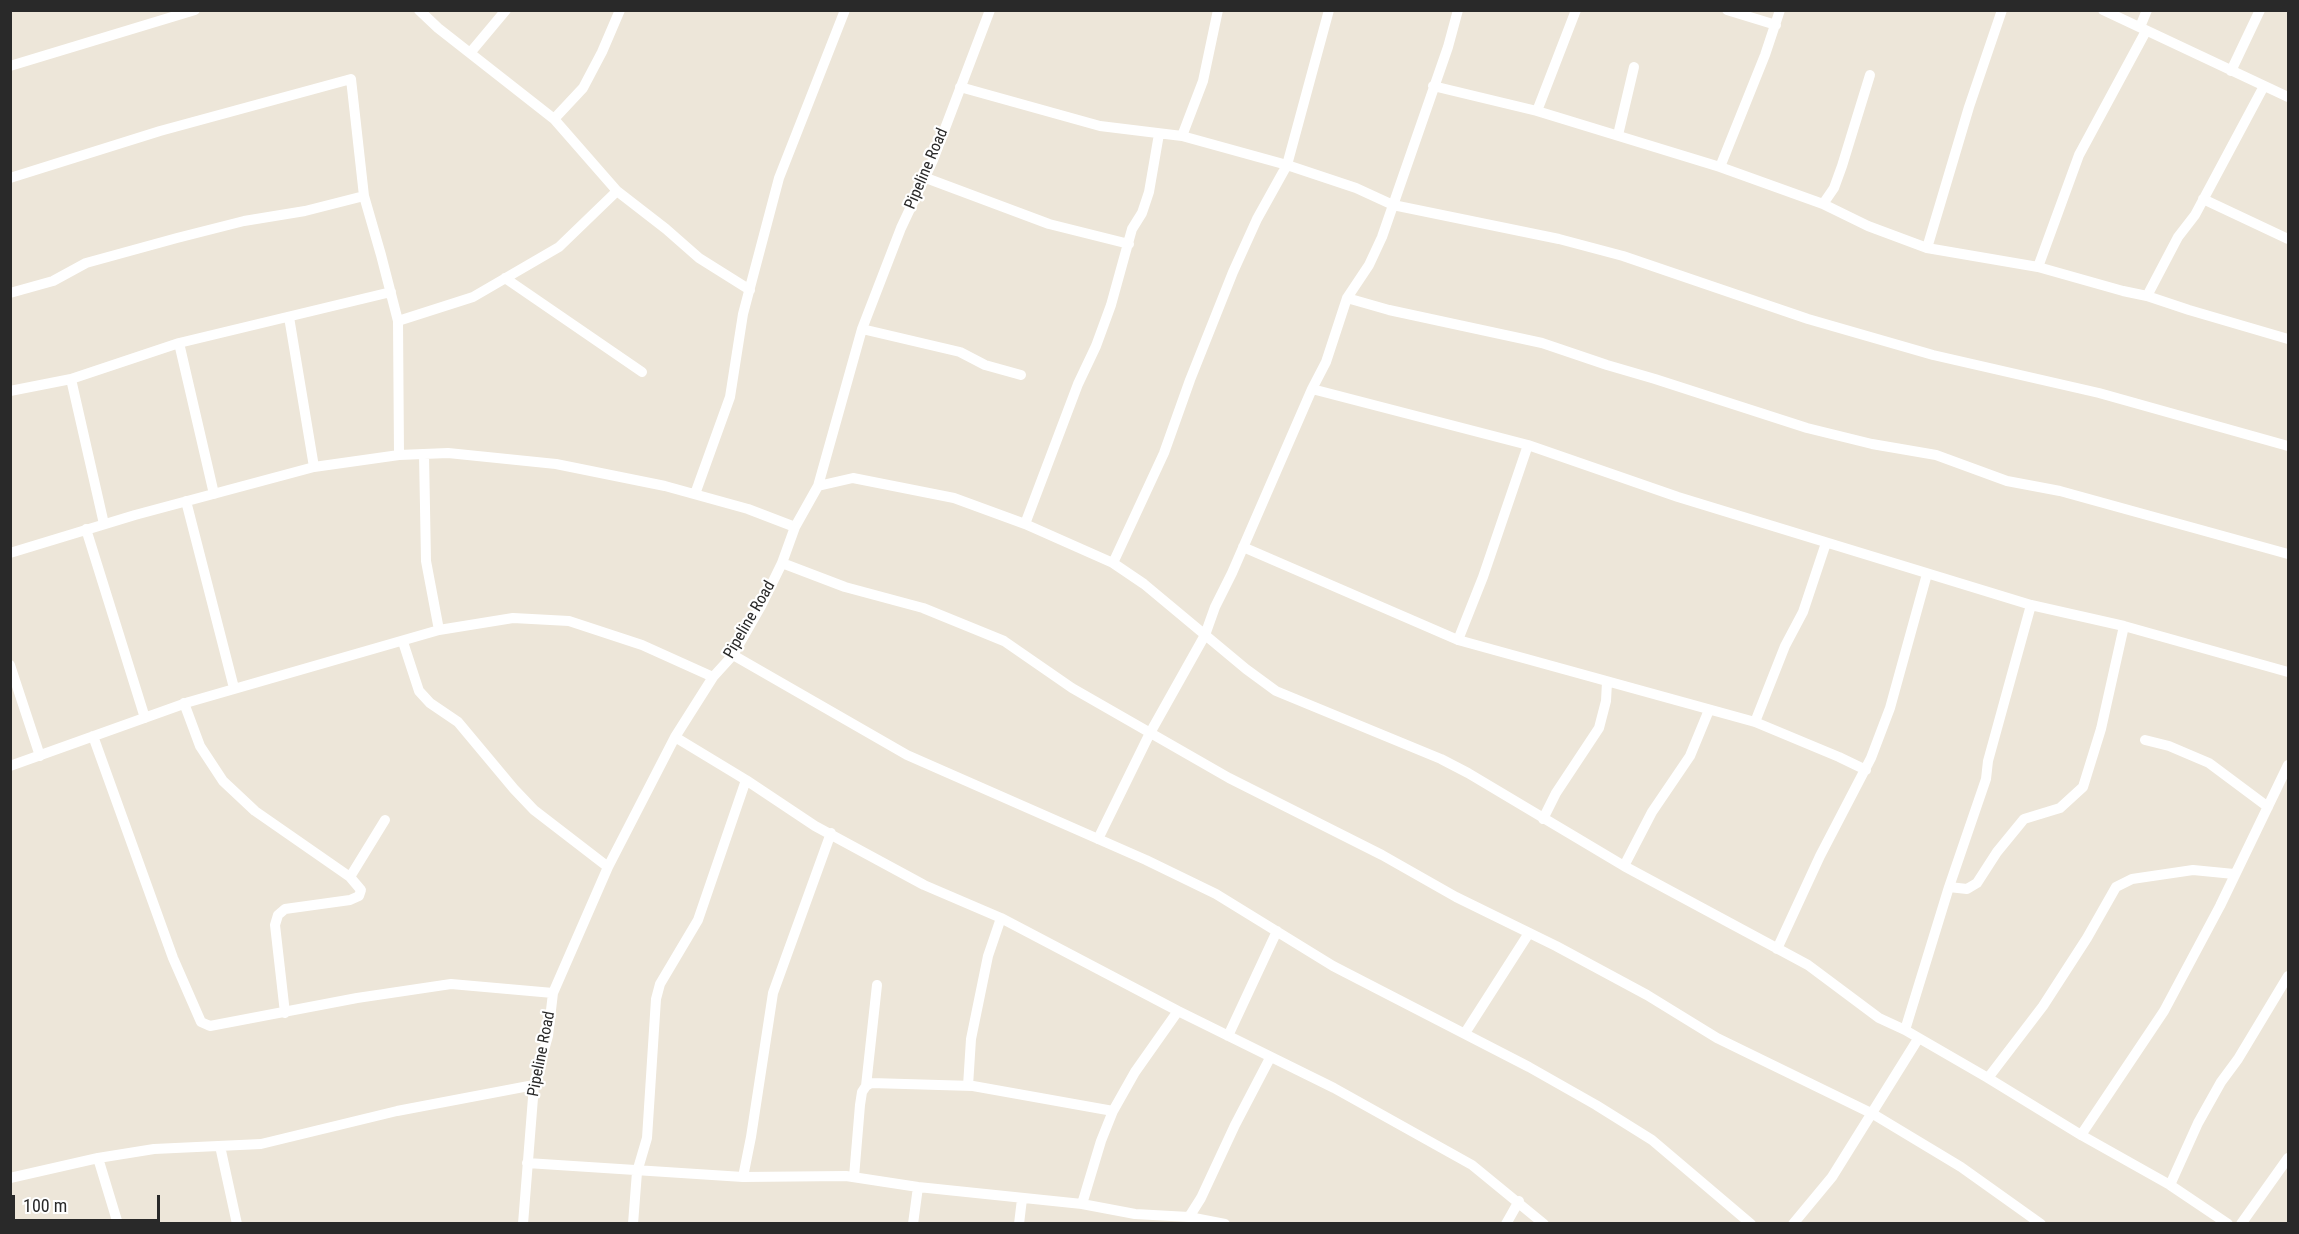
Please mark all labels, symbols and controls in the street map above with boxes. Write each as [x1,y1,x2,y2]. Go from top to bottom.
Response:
street label: Pipeline Road [901,126,953,212]
street label: Pipeline Road [720,578,780,662]
street label: Pipeline Road [524,1010,560,1098]
scale bar [15,1183,164,1221]
text: 100 m [23,1195,67,1216]

